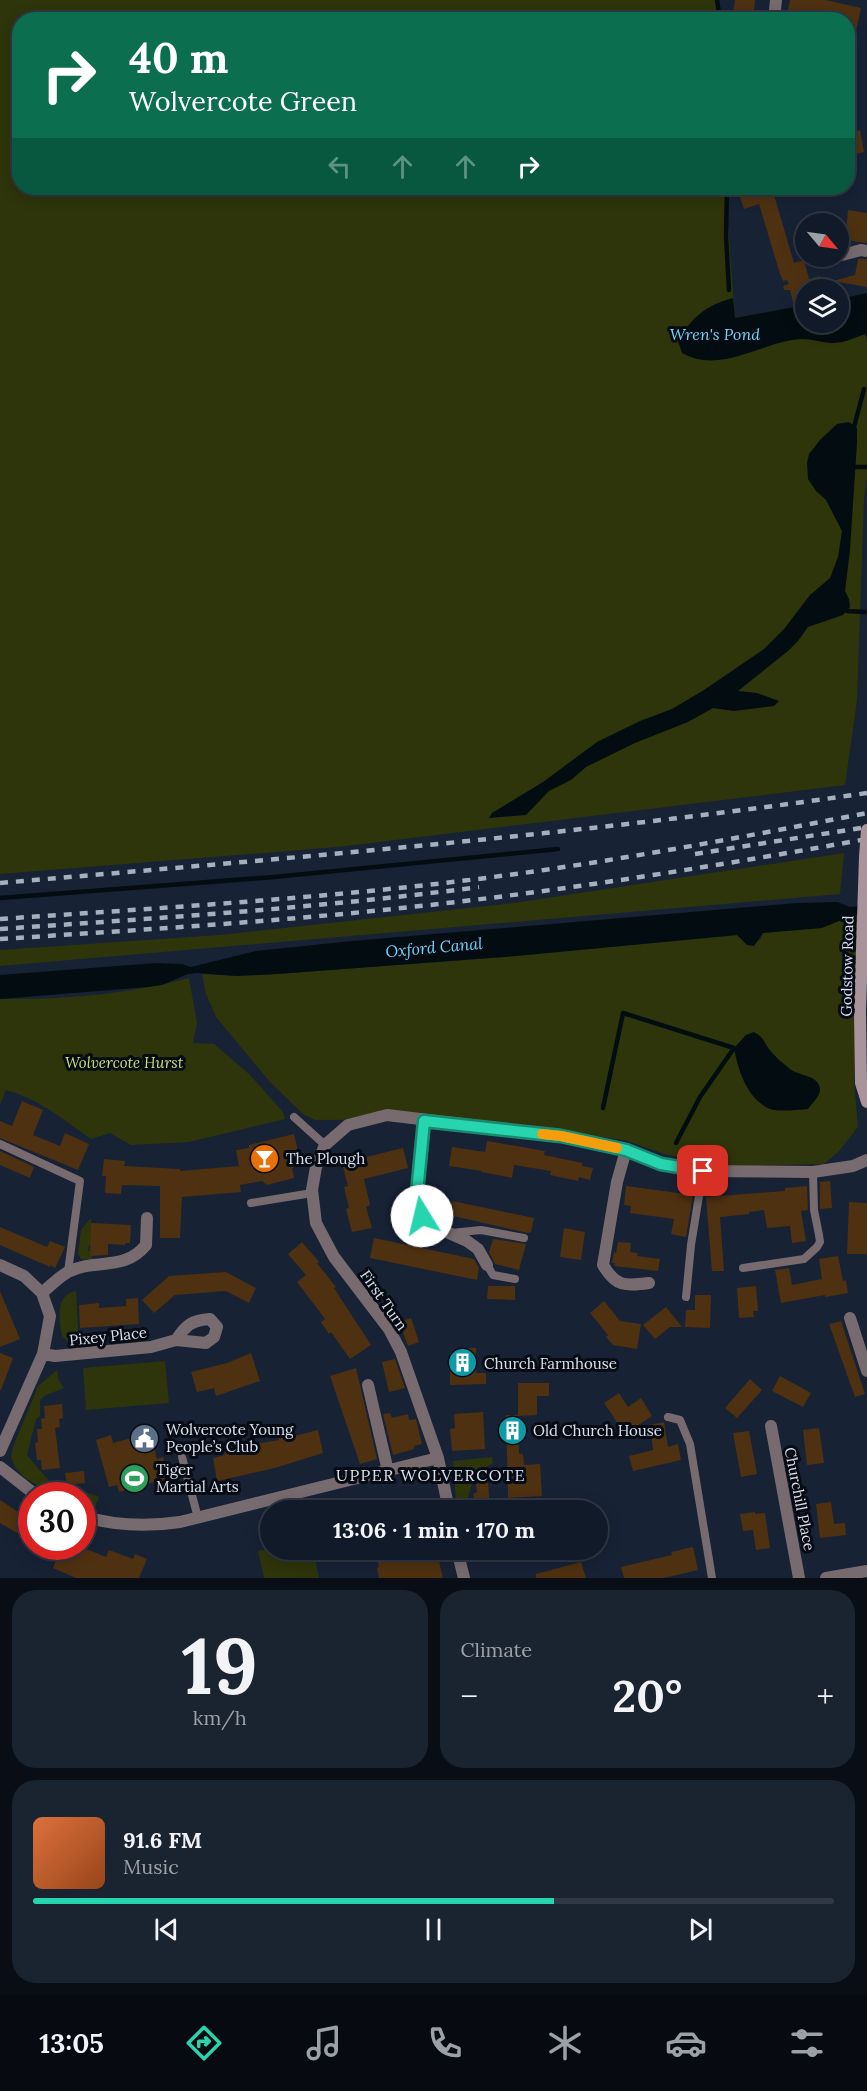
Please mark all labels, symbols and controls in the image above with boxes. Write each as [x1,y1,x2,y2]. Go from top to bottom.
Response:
text: 40 m [129,31,228,85]
icon: right [30,36,108,114]
text: Wolvercote Green [129,84,357,118]
icon: left [323,150,356,183]
icon: ahead [386,150,419,183]
icon: ahead [449,150,482,183]
icon: right [512,150,545,183]
north arrow [795,213,849,267]
map controls [795,213,849,333]
button: layers [795,279,849,333]
water label: Wren's Pond [670,324,760,344]
street label: Godstow Road [837,915,857,1017]
water label: Oxford Canal [385,933,484,961]
park label: Wolvercote Hurst [65,1053,184,1072]
bar icon: The Plough [249,1142,281,1174]
pin [677,1145,728,1196]
place label: The Plough [286,1149,365,1168]
icon: arrive [686,1154,719,1187]
position arrow [390,1184,454,1248]
street label: First Turn [356,1266,412,1334]
street label: Pixey Place [68,1322,148,1350]
building icon: Church Farmhouse [447,1347,479,1379]
place label: Church Farmhouse [484,1354,617,1373]
building icon: Old Church House [496,1414,528,1446]
place label: Wolvercote Young People’s Club [166,1420,294,1456]
place label: Old Church House [533,1421,662,1440]
public building icon: Wolvercote Young People’s Club [129,1422,161,1454]
street label: Churchill Place [781,1446,819,1552]
place label: Tiger Martial Arts [156,1460,239,1496]
sports icon: Tiger Martial Arts [119,1462,151,1494]
district label: UPPER WOLVERCOTE [336,1465,526,1485]
speed limit sign: 30 [18,1482,96,1560]
text: 13:06 · 1 min · 170 m [333,1516,535,1544]
text: 19 [181,1616,258,1715]
text: Climate [461,1637,532,1662]
text: 20° [612,1667,682,1724]
text: − [461,1675,478,1717]
text: + [816,1675,834,1717]
text: km/h [193,1705,247,1730]
text: 91.6 FM [123,1826,202,1854]
text: Music [123,1854,179,1879]
icon: previous [150,1913,183,1946]
icon: pause [417,1913,450,1946]
icon: next [684,1913,717,1946]
icon: directions [183,2022,225,2064]
icon: music [303,2022,345,2064]
icon: phone [424,2022,466,2064]
icon: climate [544,2022,586,2064]
icon: car [665,2022,707,2064]
icon: filters [786,2022,828,2064]
text: 13:05 [39,2026,104,2060]

